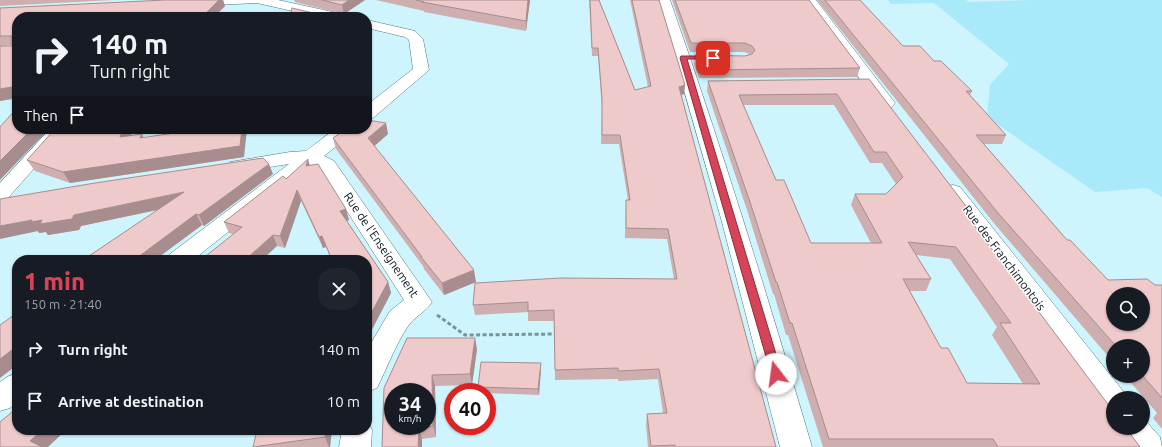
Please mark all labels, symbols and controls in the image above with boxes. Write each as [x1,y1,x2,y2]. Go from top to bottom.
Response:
icon: right [24,28,76,80]
text: 140 m [90,28,168,59]
pin [696,41,730,75]
icon: arrive [702,47,724,69]
text: Turn right [90,61,170,81]
icon: arrive [66,104,88,126]
text: Then [24,107,58,124]
street label: Rue de l'Enseignement [342,190,421,300]
street label: Rue des Franchimontois [961,203,1048,313]
text: 1 min [24,268,85,295]
button: close [318,268,360,310]
map controls [1106,287,1150,435]
button: search [1106,287,1150,331]
text: 150 m · 21:40 [24,297,102,311]
icon: right [24,338,46,360]
button: + [1106,339,1150,383]
text: Turn right [58,341,128,358]
text: 140 m [318,341,360,358]
position arrow [755,353,797,395]
speed limit sign: 40 [444,383,496,435]
icon: arrive [24,390,46,412]
button: − [1106,391,1150,435]
text: 34 [399,392,421,415]
text: Arrive at destination [58,393,204,410]
text: 10 m [327,393,360,410]
text: km/h [398,413,422,424]

